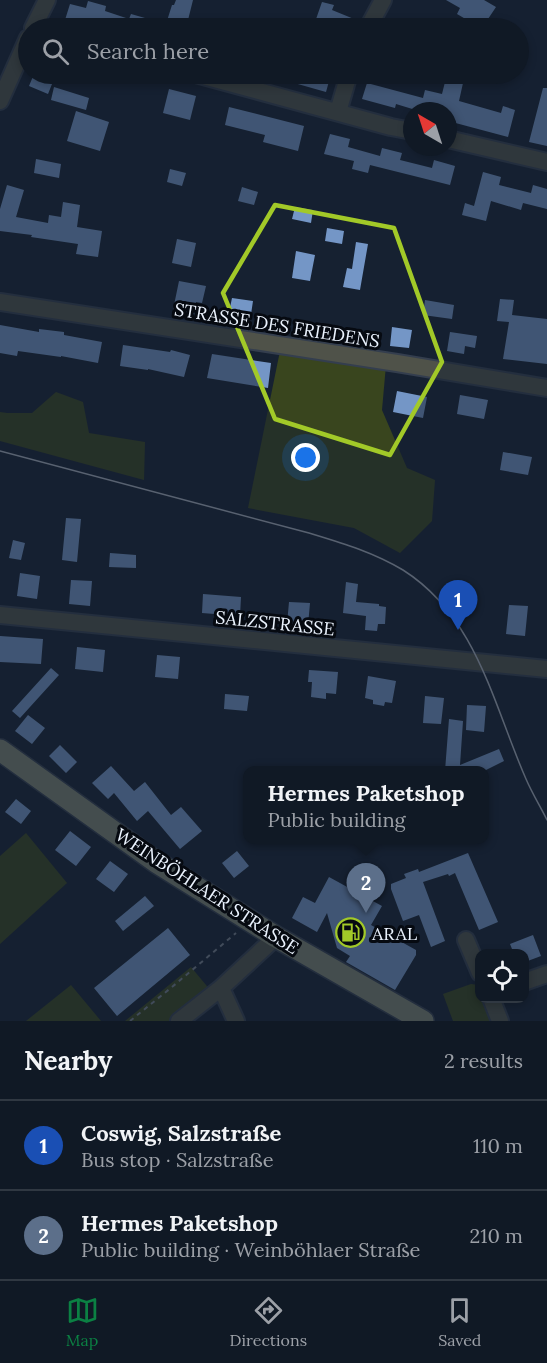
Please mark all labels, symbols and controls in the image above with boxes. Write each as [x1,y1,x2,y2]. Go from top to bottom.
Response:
search box [18,18,529,84]
icon: search [39,35,72,68]
text: Search here [87,37,209,65]
north arrow [403,102,457,156]
street label: STRASSE DES FRIEDENS [173,297,381,353]
your location [291,443,320,472]
pin: 1 [438,580,478,630]
street label: SALZSTRASSE [214,605,336,641]
popup [243,766,489,844]
text: Hermes Paketshop [268,779,464,807]
text: Public building [268,807,406,832]
street label: WEINBÖHLAER STRASSE [111,823,303,959]
pin: 2 [346,864,386,913]
fuel station icon: ARAL [335,917,367,949]
place label: ARAL [371,922,418,945]
map controls [475,949,529,1003]
button: locate [475,949,529,1003]
text: Nearby [24,1044,112,1077]
text: 2 results [444,1048,523,1073]
text: Coswig, Salzstraße [81,1119,281,1147]
text: 1 [39,1133,48,1158]
text: 110 m [473,1133,523,1158]
text: Bus stop · Salzstraße [81,1147,274,1172]
text: Hermes Paketshop [81,1209,278,1237]
text: 2 [38,1223,49,1248]
text: 210 m [469,1223,523,1248]
text: Public building · Weinböhlaer Straße [81,1237,420,1262]
tab: Map [66,1294,99,1350]
tab: Directions [230,1294,307,1350]
tab: Saved [438,1294,481,1350]

